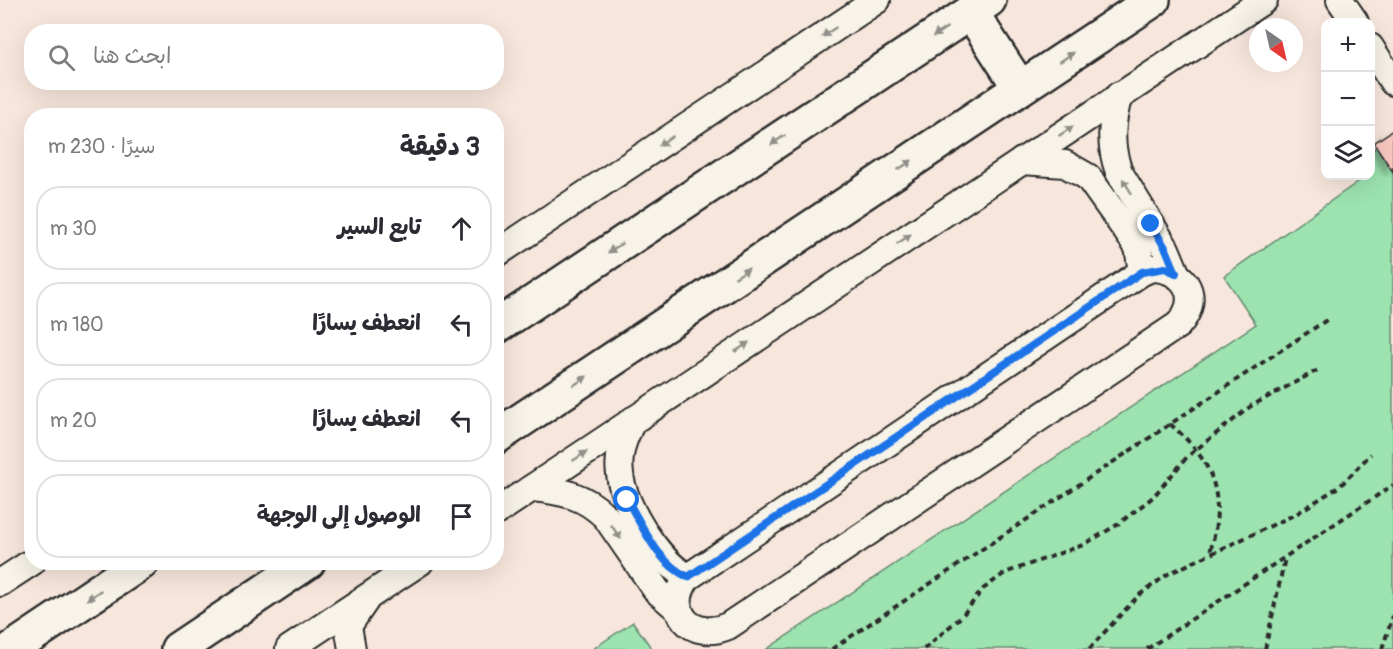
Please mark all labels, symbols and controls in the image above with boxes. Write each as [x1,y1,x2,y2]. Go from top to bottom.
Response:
north arrow [1249,18,1303,72]
map controls [1321,18,1375,180]
button: + [1321,18,1375,72]
search box [24,24,504,90]
one-way arrow [820,27,837,38]
one-way arrow [932,27,948,38]
icon: search [45,41,78,74]
text: ابحث هنا [93,42,171,70]
one-way arrow [1059,52,1075,63]
button: − [1321,72,1375,126]
one-way arrow [1058,125,1075,136]
button: layers [1321,126,1375,180]
text: 3 دقيقة [400,131,480,163]
text: سيرًا · 230 m [48,134,155,159]
one-way arrow [770,134,786,146]
one-way arrow [658,135,675,146]
one-way arrow [897,160,913,171]
one-way arrow [1122,178,1133,194]
route end [1137,210,1163,236]
icon: ahead [445,212,478,245]
text: تابع السير [338,213,421,241]
text: 30 m [50,216,97,241]
one-way arrow [896,233,912,245]
one-way arrow [607,242,623,253]
one-way arrow [734,267,750,279]
icon: left [445,308,478,341]
text: انعطف يسارًا [312,309,421,337]
text: 180 m [50,312,104,337]
one-way arrow [734,342,750,353]
one-way arrow [572,376,588,387]
icon: left [445,404,478,437]
text: انعطف يسارًا [312,405,421,433]
text: 20 m [50,408,97,433]
one-way arrow [572,450,588,461]
route start [613,486,639,512]
icon: arrive [445,500,478,533]
text: الوصول إلى الوجهة [257,501,421,529]
one-way arrow [610,524,621,540]
one-way arrow [86,589,102,601]

